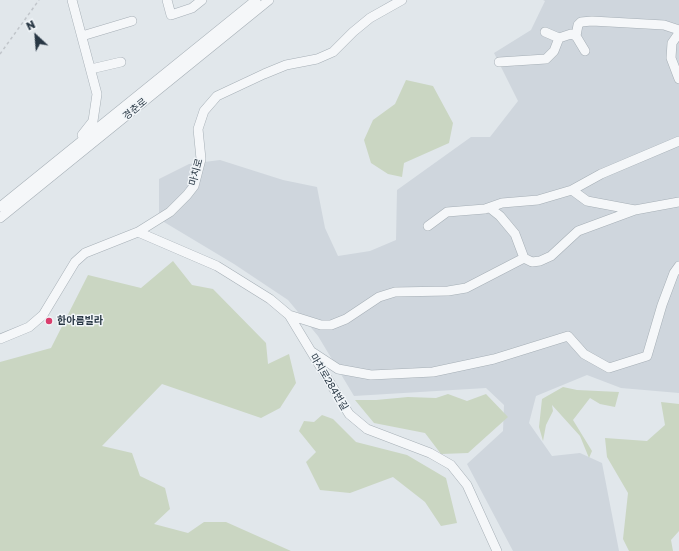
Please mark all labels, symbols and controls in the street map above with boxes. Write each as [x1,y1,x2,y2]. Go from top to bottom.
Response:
north arrow [16,16,56,56]
text: N [24,17,37,32]
street label: 경춘로 [120,96,150,122]
street label: 마치로 [187,157,205,187]
place label: 한아름빌라 [57,315,103,327]
marker: 한아름빌라 [44,316,54,326]
street label: 마치로284번길 [307,351,351,413]

